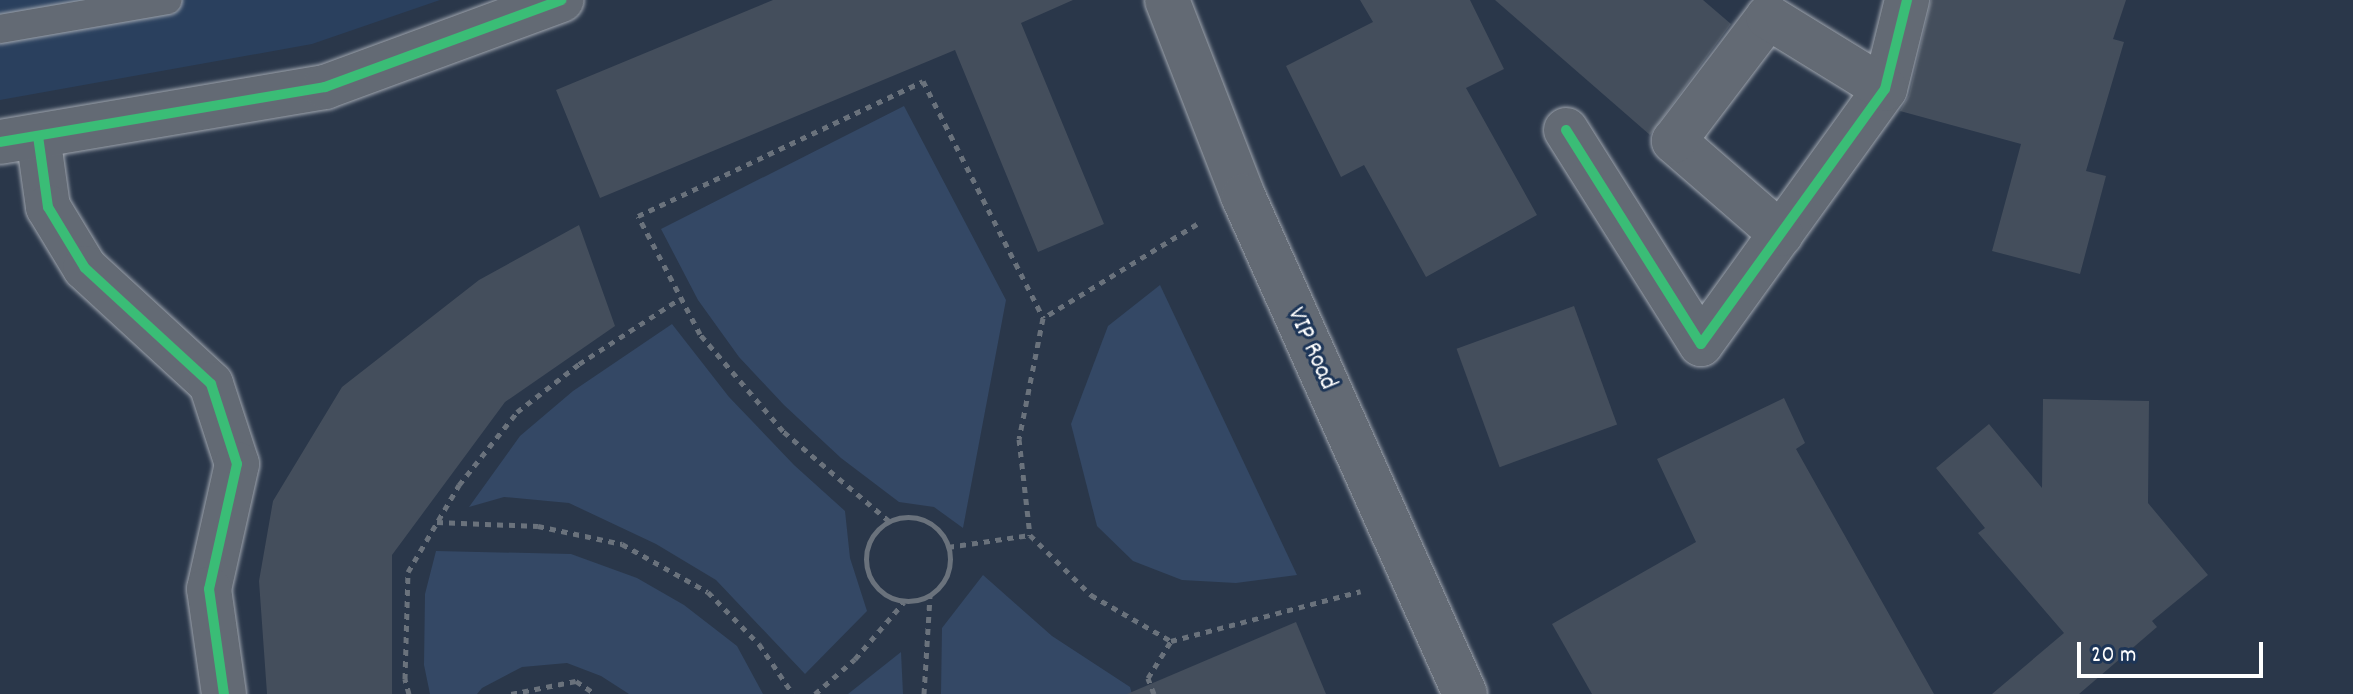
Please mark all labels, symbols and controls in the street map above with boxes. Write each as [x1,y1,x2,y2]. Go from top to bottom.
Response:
street label: VIP Road [1279,303,1343,395]
scale bar [2081,626,2267,676]
text: 20 m [2091,639,2137,673]

